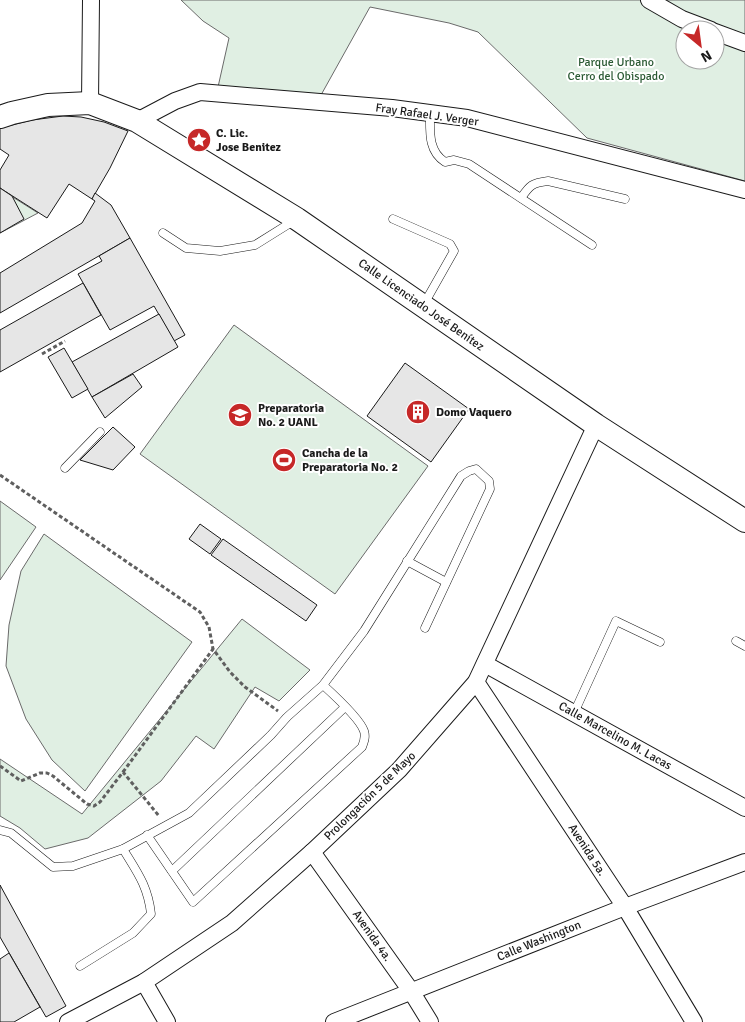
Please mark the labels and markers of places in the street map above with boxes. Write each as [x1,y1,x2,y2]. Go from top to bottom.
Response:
place label: C. Lic. Jose Benitez [216,126,282,155]
place icon: C. Lic. Jose Benitez [186,127,212,153]
building icon: Domo Vaquero [405,399,431,425]
place label: Preparatoria No. 2 UANL [258,401,324,430]
school or university icon: Preparatoria No. 2 UANL [227,402,253,428]
place label: Domo Vaquero [436,405,512,420]
place label: Cancha de la Preparatoria No. 2 [302,446,398,475]
sports icon: Cancha de la Preparatoria No. 2 [271,447,297,473]

